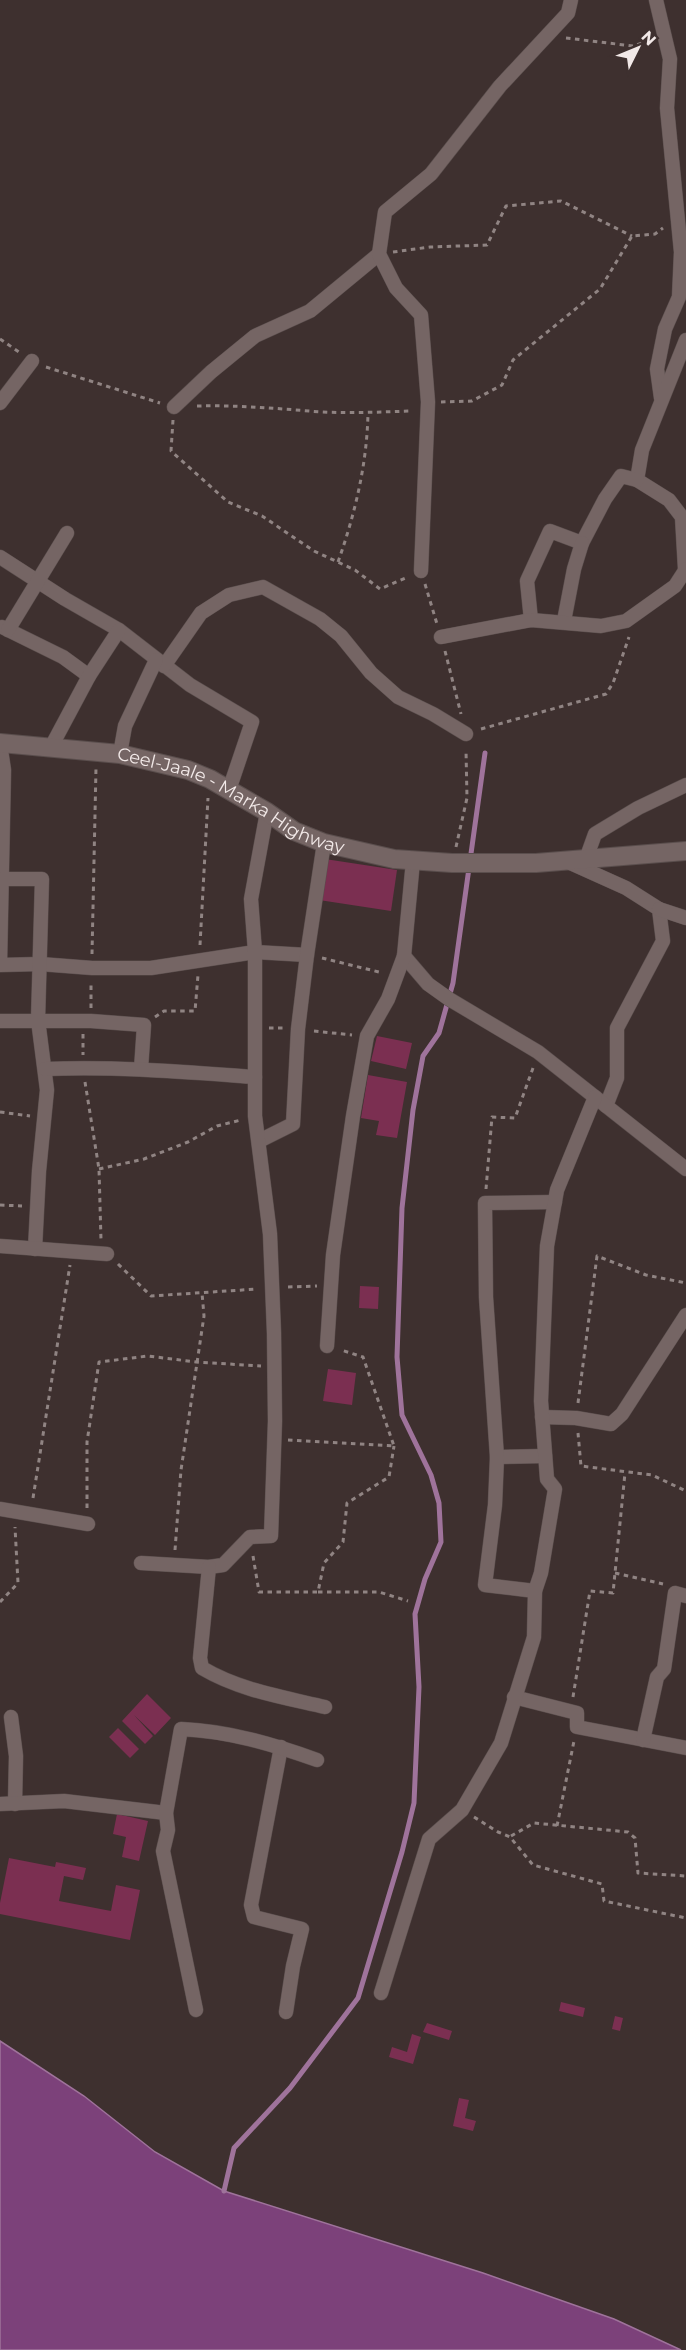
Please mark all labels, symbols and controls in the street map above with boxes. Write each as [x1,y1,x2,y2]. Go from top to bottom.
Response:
north arrow [608,18,668,78]
text: N [637,27,660,49]
street label: Ceel-Jaale - Marka Highway [115,743,347,858]

